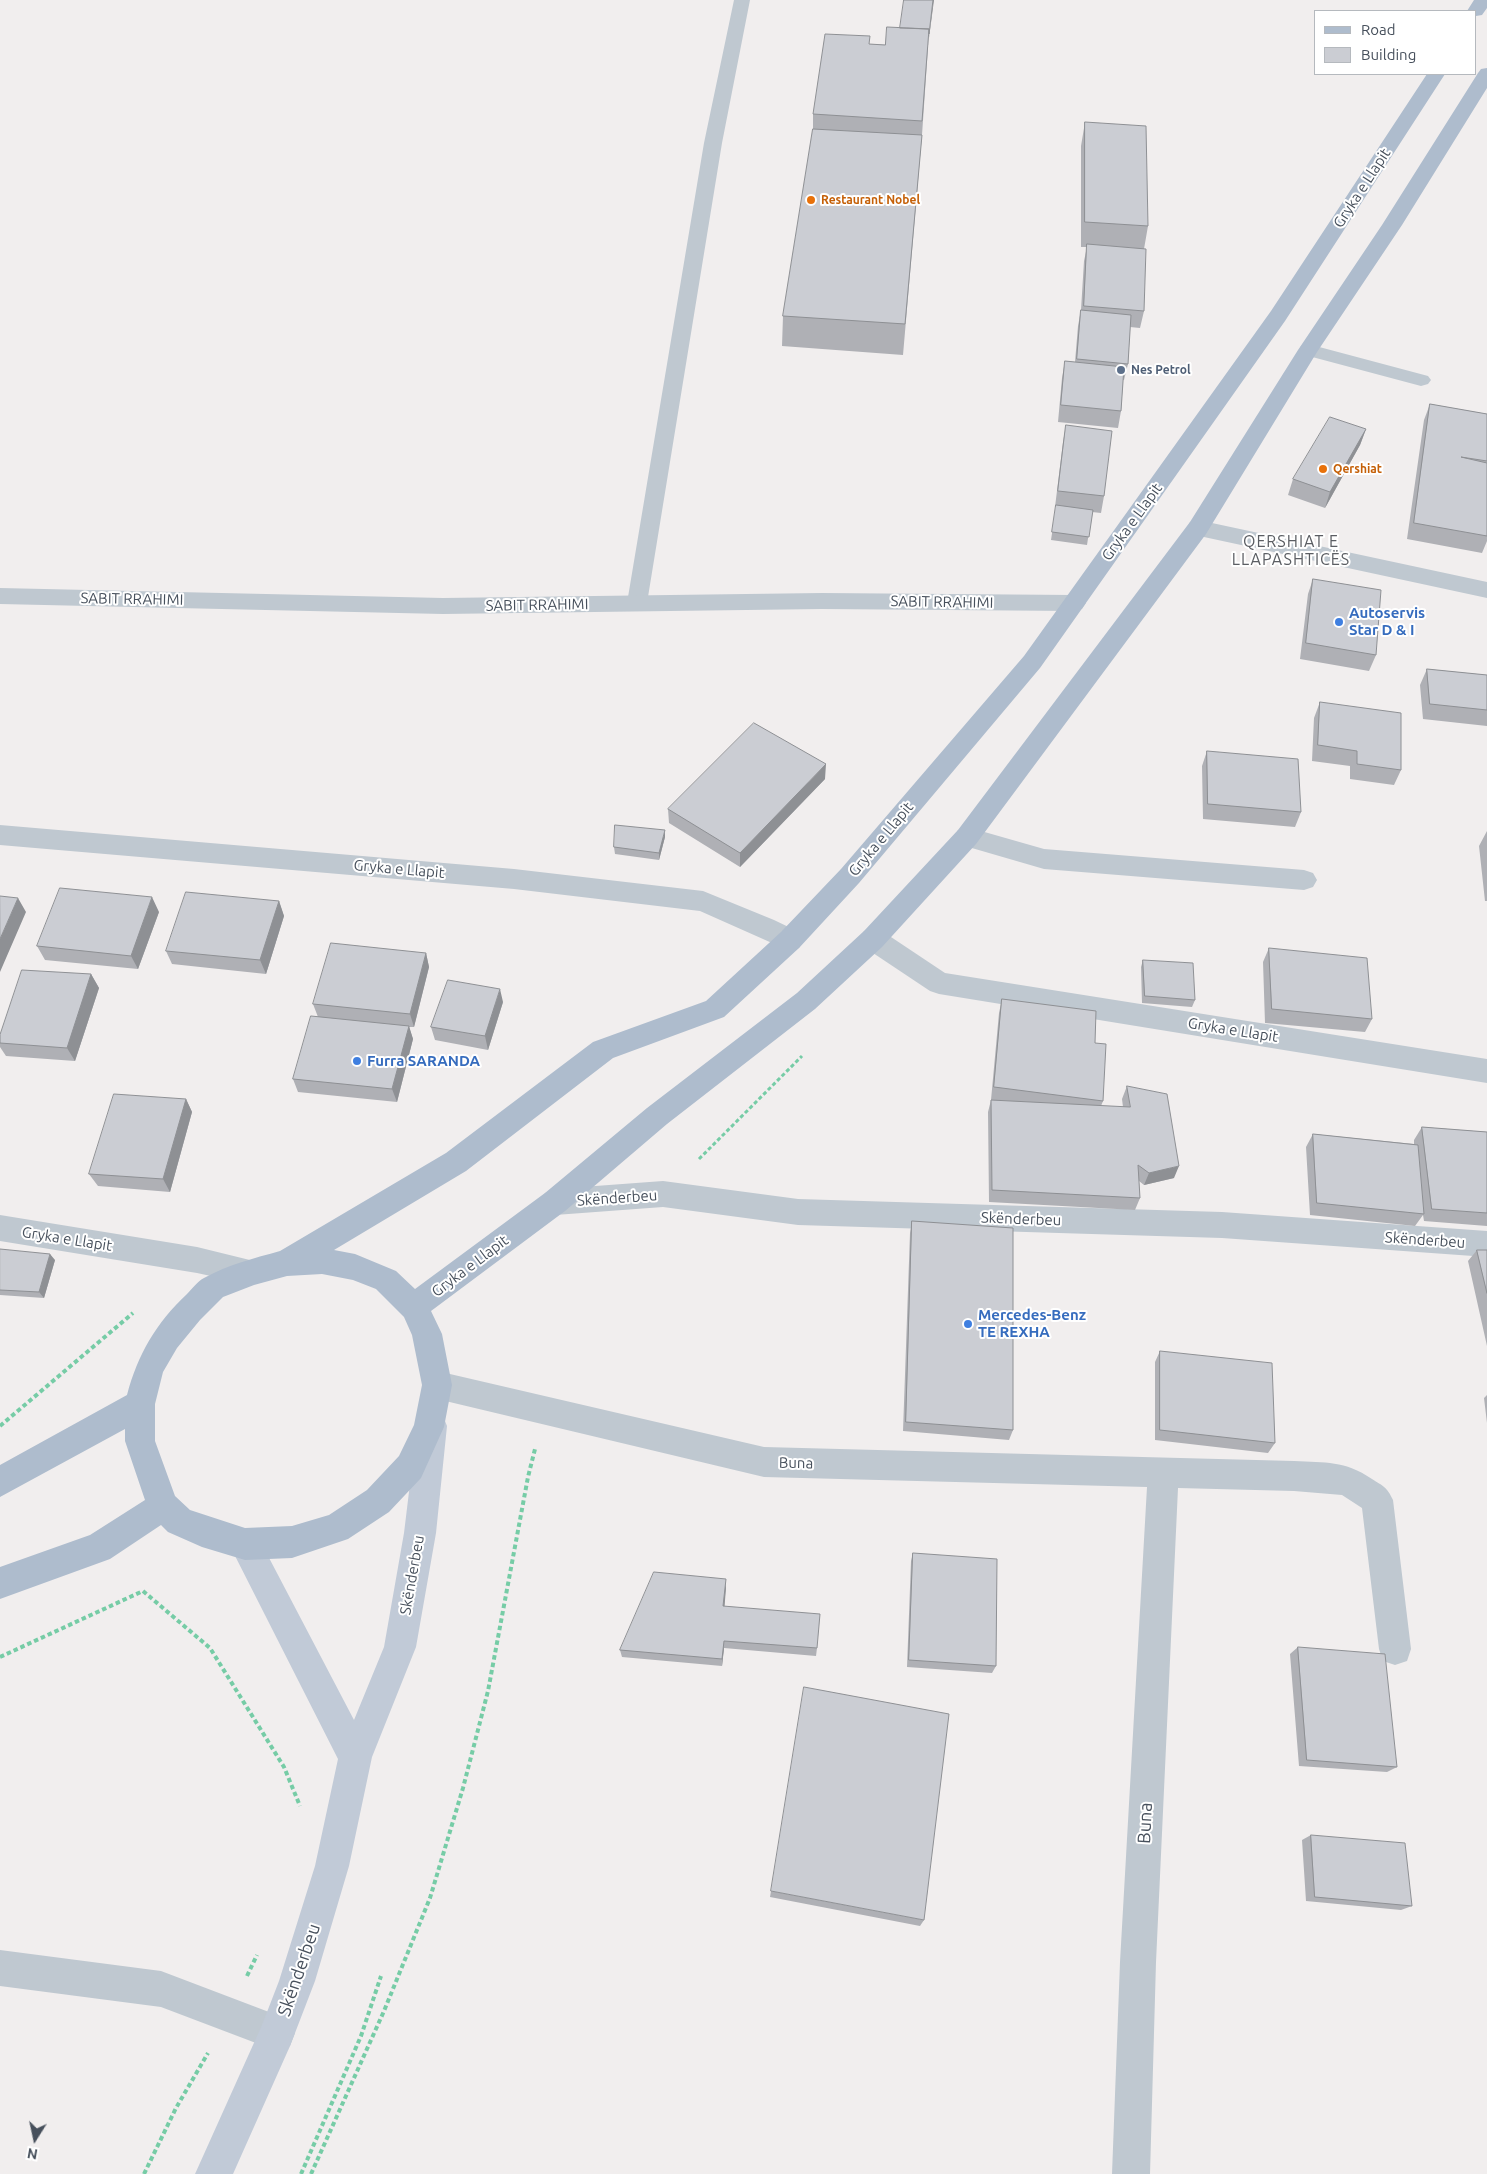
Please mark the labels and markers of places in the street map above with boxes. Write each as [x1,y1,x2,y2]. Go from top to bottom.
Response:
place label: Restaurant Nobel [821,193,920,207]
marker: Restaurant Nobel [805,194,817,206]
place label: Nes Petrol [1131,363,1191,377]
marker: Nes Petrol [1115,364,1127,376]
place label: Qershiat [1333,462,1382,476]
marker: Qershiat [1317,463,1329,475]
place label: Autoservis Star D & I [1349,604,1425,639]
marker: Autoservis Star D & I [1333,616,1345,628]
place label: Furra SARANDA [367,1052,480,1070]
marker: Furra SARANDA [351,1055,363,1067]
place label: Mercedes-Benz TE REXHA [978,1306,1086,1341]
marker: Mercedes-Benz TE REXHA [962,1318,974,1330]

